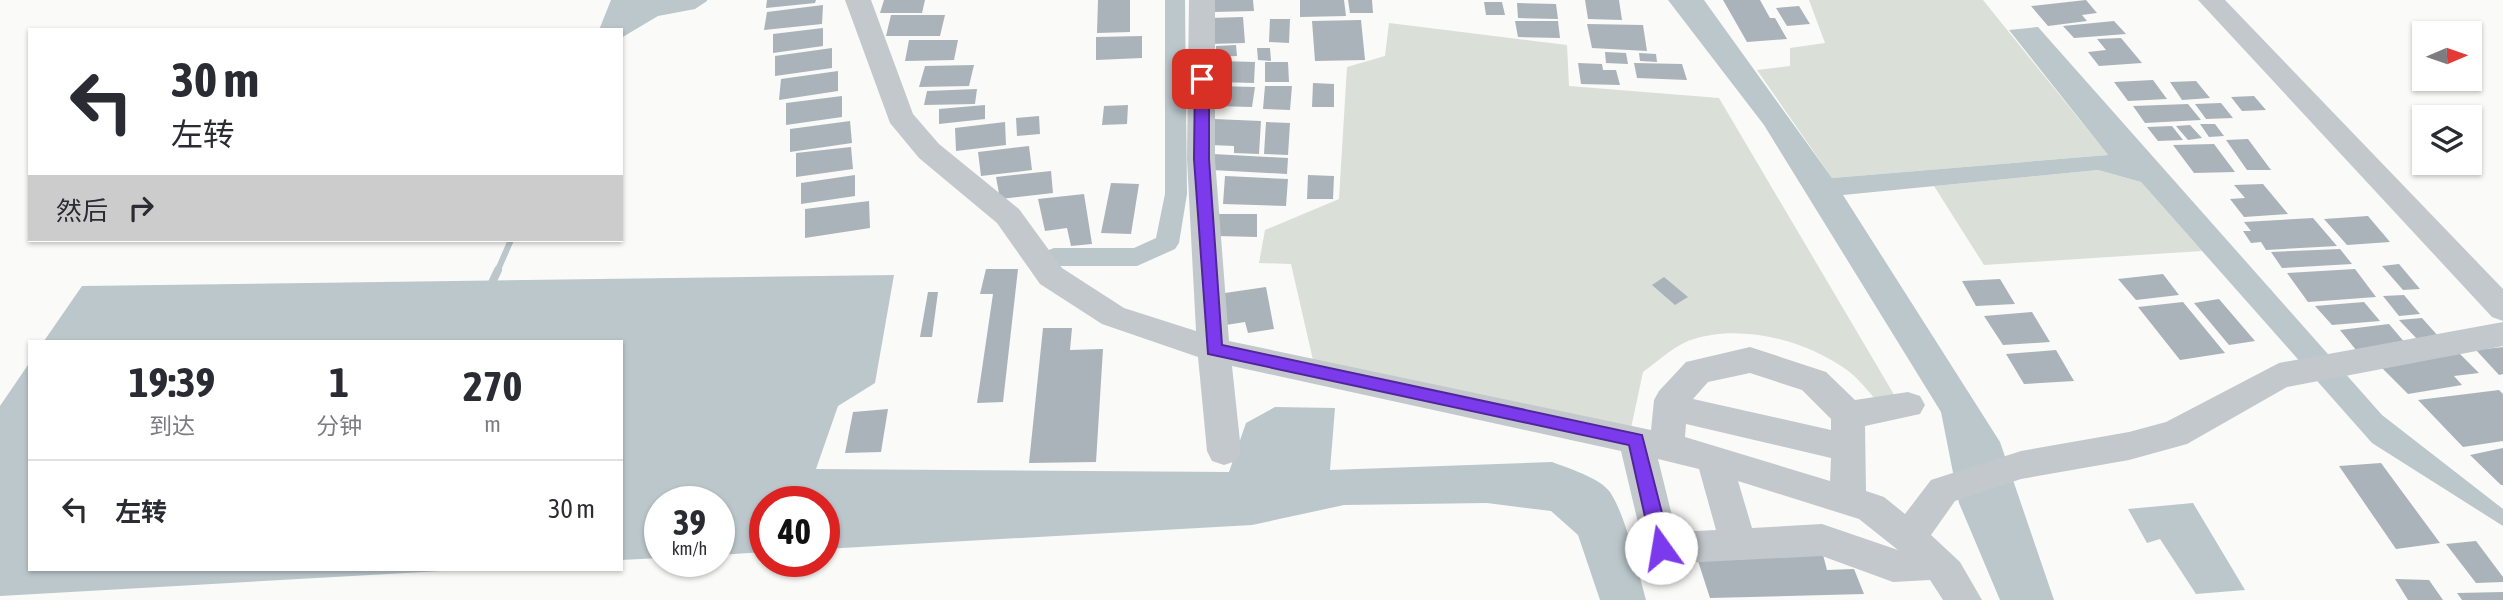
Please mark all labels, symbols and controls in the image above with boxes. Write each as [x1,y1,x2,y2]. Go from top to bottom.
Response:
north arrow [2412,21,2482,91]
map controls [2412,21,2482,175]
pin [1172,49,1232,109]
text: 30 m [171,51,259,107]
icon: left [56,56,147,147]
icon: arrive [1183,60,1221,98]
button: layers [2412,105,2482,175]
text: 左转 [171,116,235,153]
icon: right [122,189,160,227]
text: 然后 [56,196,108,226]
text: 19:39 [129,358,215,406]
text: 1 [329,358,349,406]
text: 270 [463,362,522,410]
text: m [484,411,501,437]
text: 到达 [149,413,195,439]
text: 分钟 [316,413,362,439]
speed limit sign: 40 [749,486,840,577]
icon: left [56,490,94,528]
text: 30 m [548,494,595,524]
text: 左转 [115,497,167,527]
text: 39 [673,502,706,542]
position arrow [1624,511,1698,585]
text: km/h [672,538,707,559]

